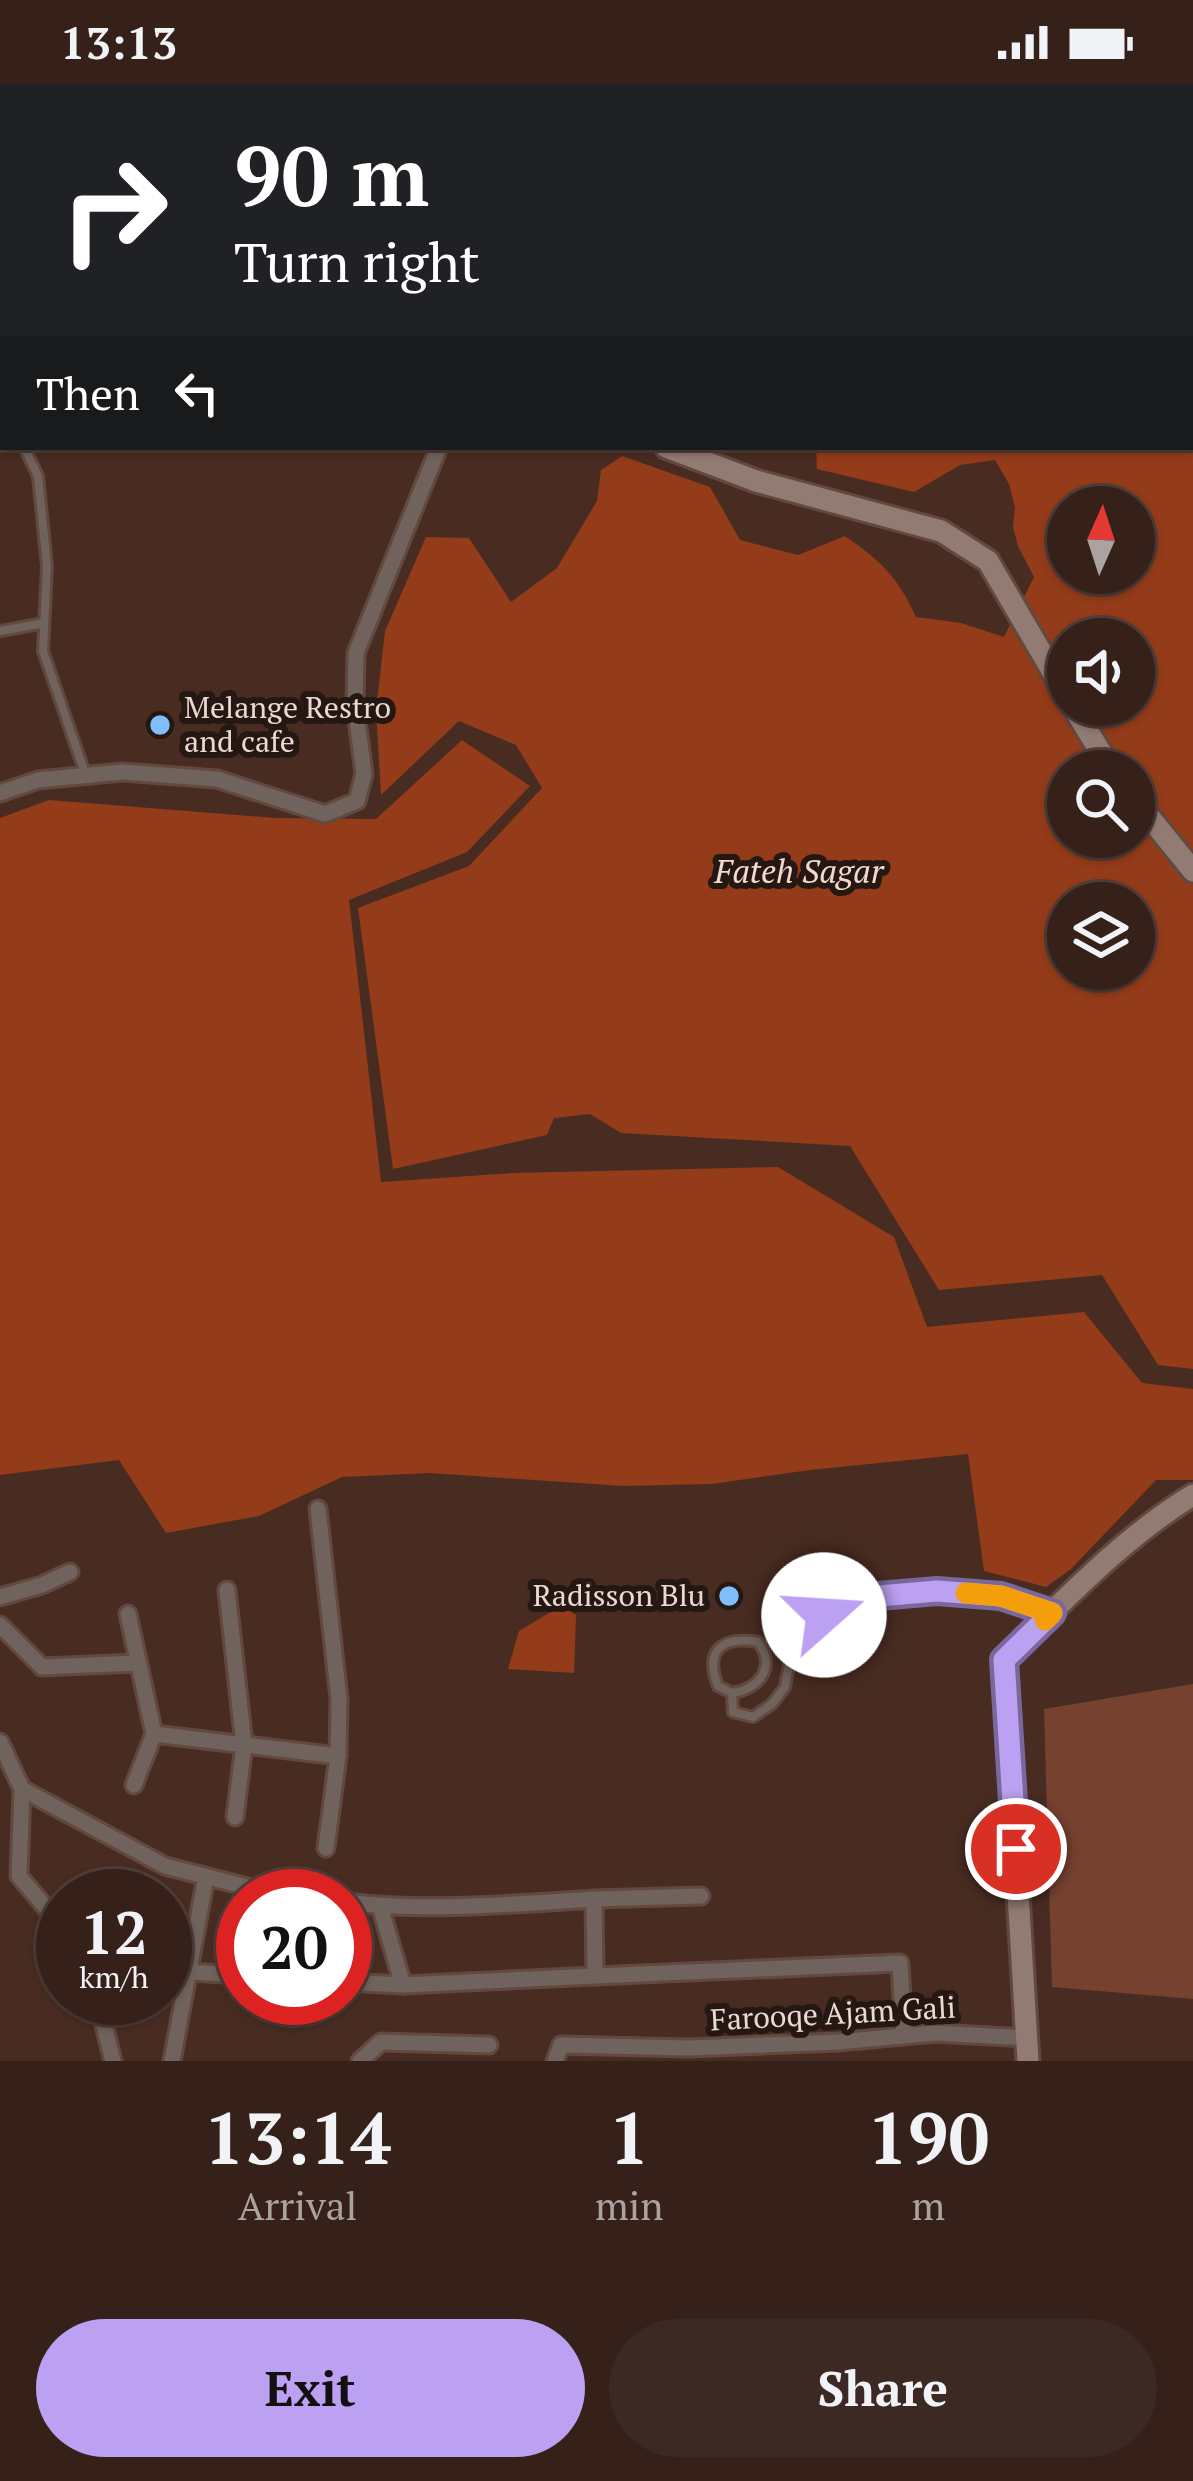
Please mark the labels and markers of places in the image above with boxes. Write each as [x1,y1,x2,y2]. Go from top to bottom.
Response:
place label: Melange Restro and cafe [184,687,391,761]
marker: Melange Restro and cafe [147,712,173,738]
place label: Radisson Blu [533,1575,705,1615]
marker: Radisson Blu [716,1583,742,1609]
pin [965,1798,1067,1900]

